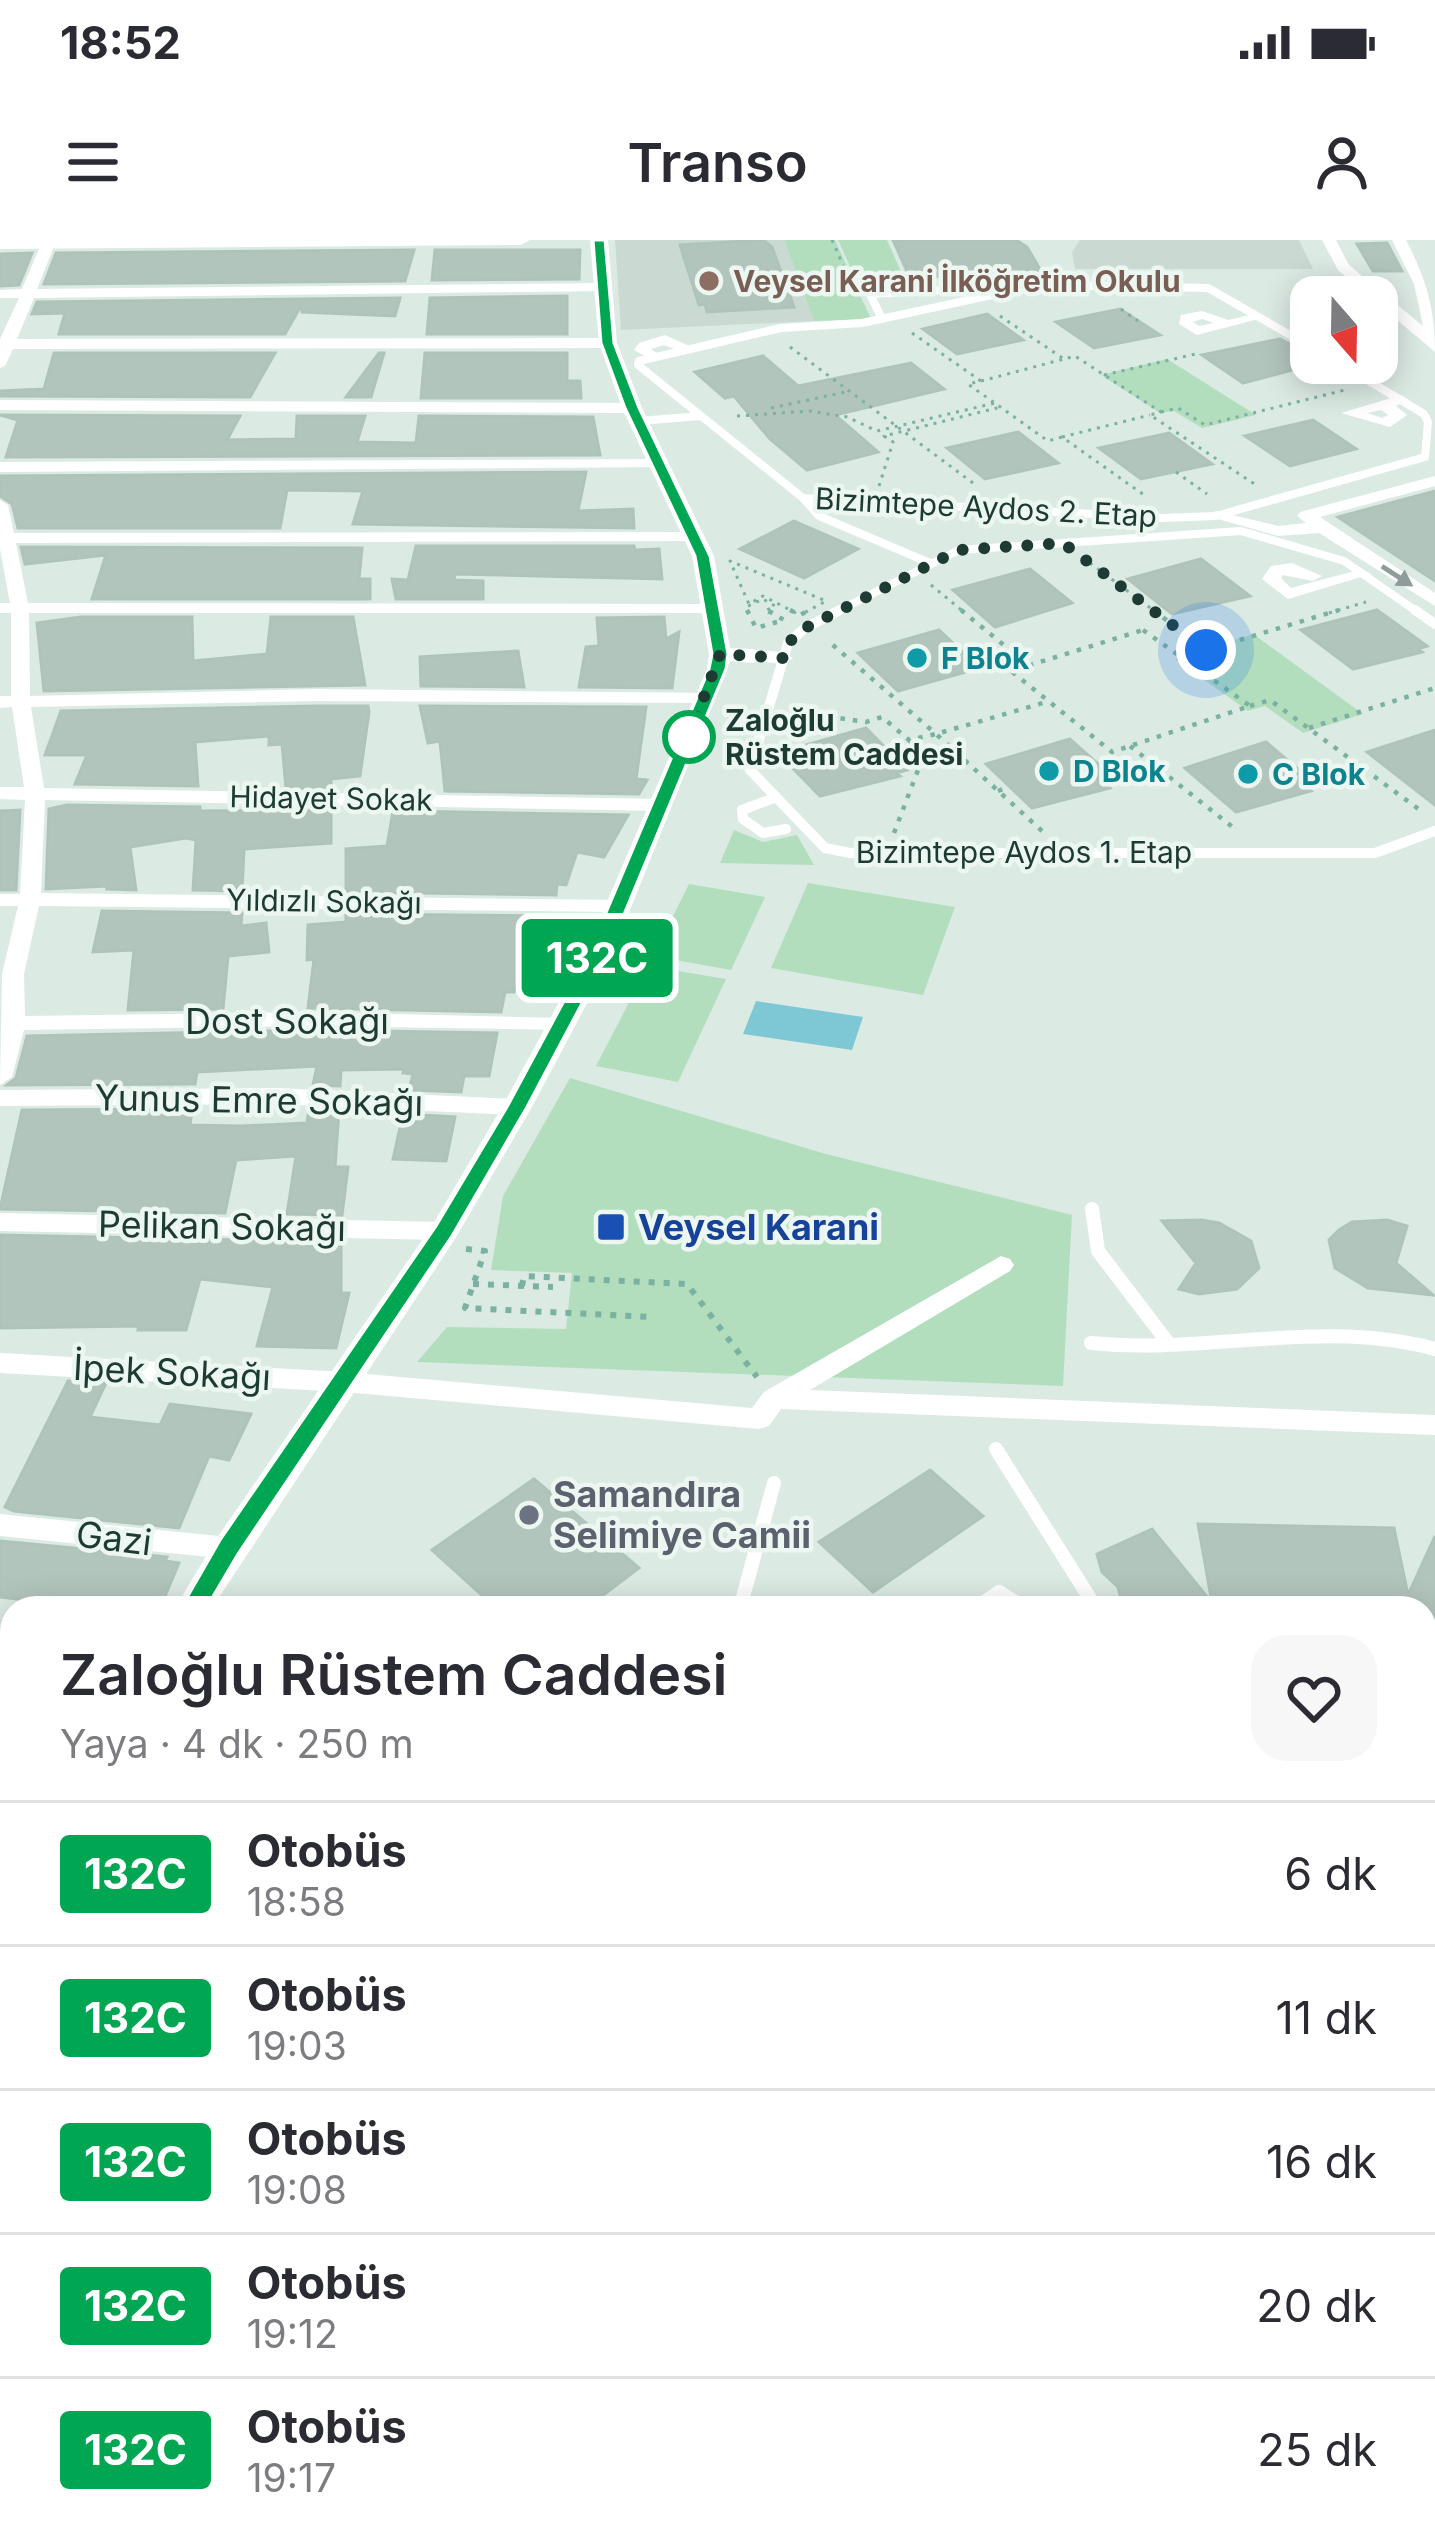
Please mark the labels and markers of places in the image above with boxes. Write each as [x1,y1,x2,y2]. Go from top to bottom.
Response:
place label: Veysel Karani İlköğretim Okulu [733,263,1181,299]
marker: Veysel Karani İlköğretim Okulu [696,268,722,294]
place label: F Blok [941,640,1030,676]
marker: F Blok [904,645,930,671]
place label: Zaloğlu Rüstem Caddesi [725,702,963,772]
marker: Zaloğlu Rüstem Caddesi [664,712,714,762]
place label: D Blok [1073,753,1166,789]
place label: C Blok [1272,756,1366,792]
marker: D Blok [1036,758,1062,784]
marker: C Blok [1235,761,1261,787]
place label: Veysel Karani [638,1205,879,1249]
marker: Veysel Karani [595,1211,627,1243]
place label: Samandıra Selimiye Camii [553,1472,811,1557]
marker: Samandıra Selimiye Camii [516,1502,542,1528]

